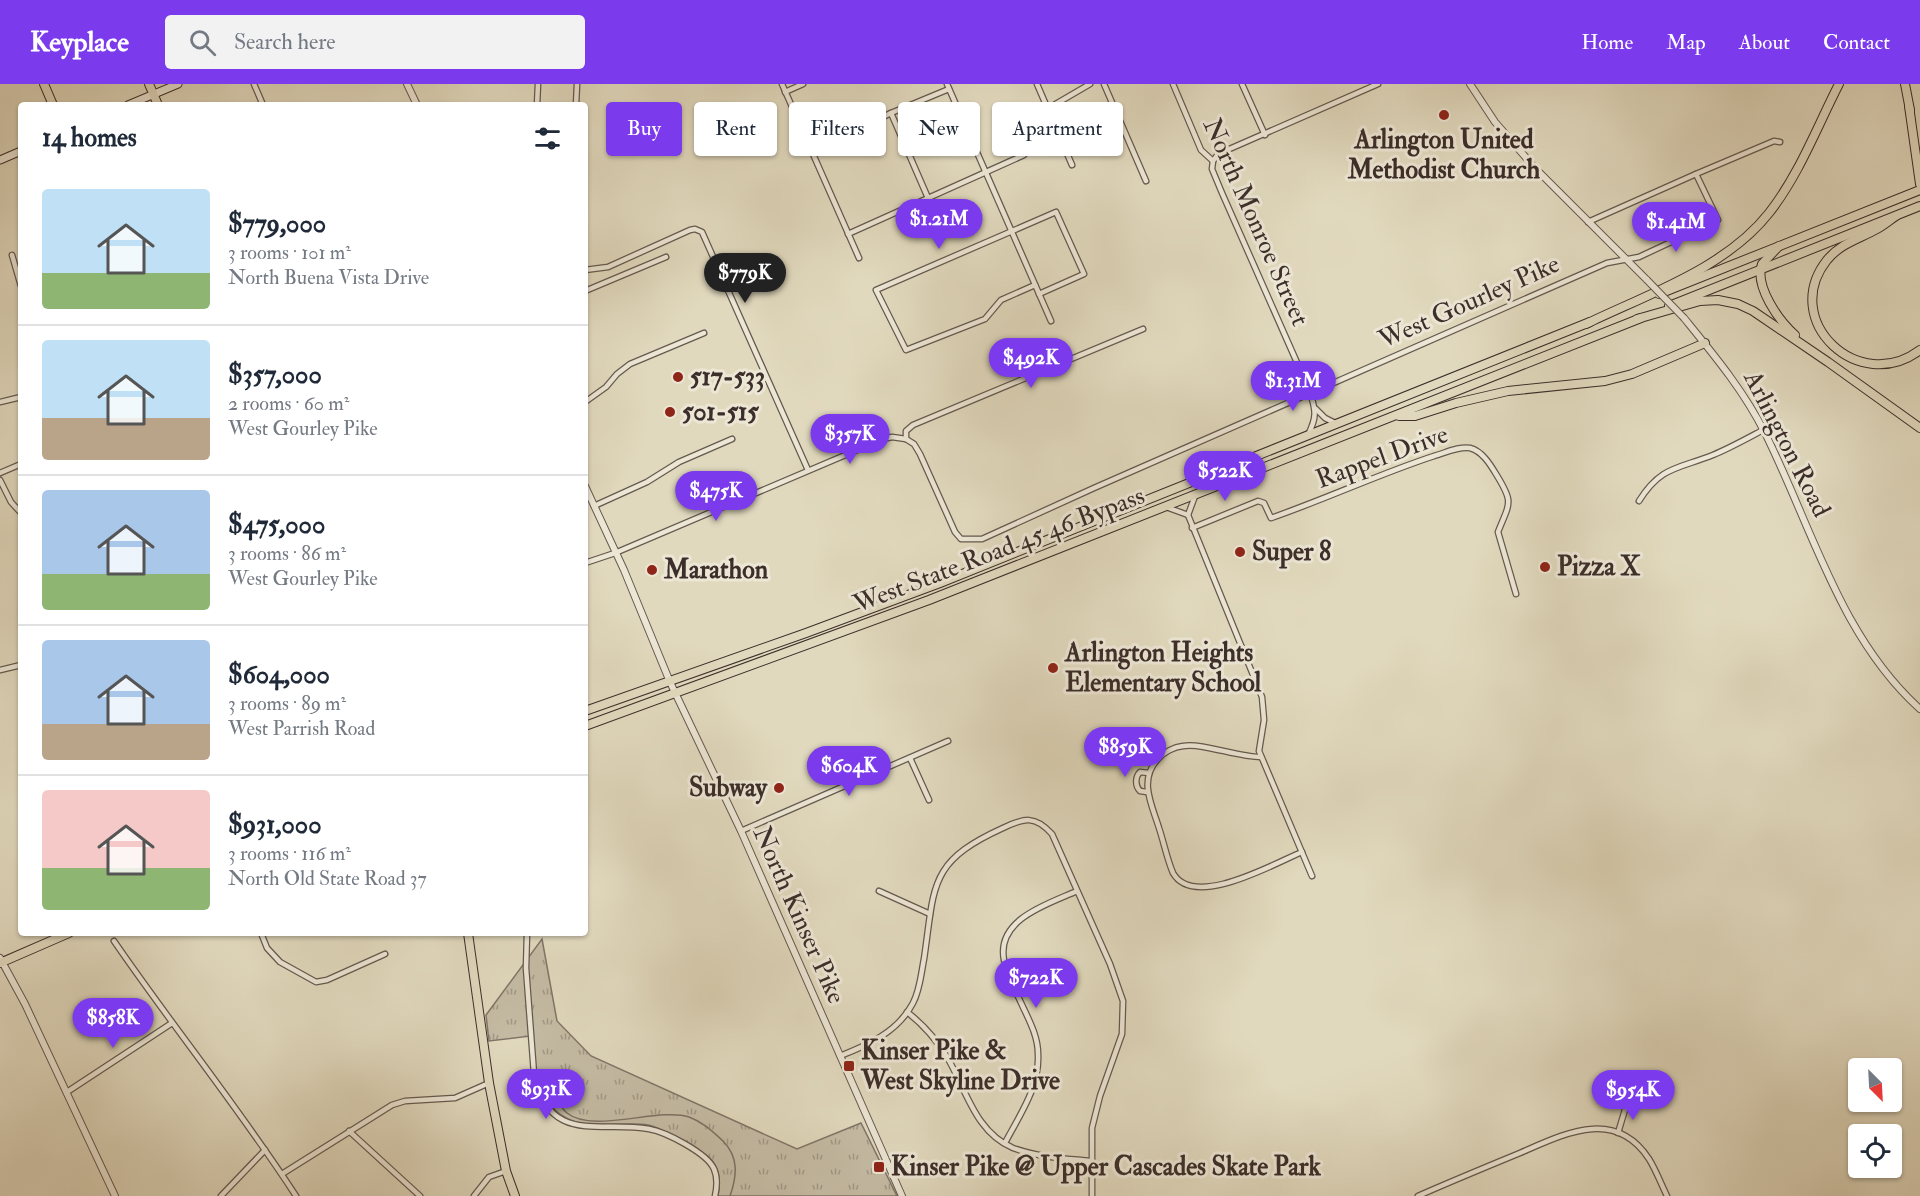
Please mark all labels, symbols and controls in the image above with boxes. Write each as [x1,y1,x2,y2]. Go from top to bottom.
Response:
search box [165,15,585,69]
text: Keyplace [30,25,129,60]
icon: search [186,26,219,59]
text: Search here [234,28,336,56]
text: Home [1581,29,1633,56]
text: Map [1666,29,1706,56]
text: About [1739,29,1790,56]
text: Contact [1823,29,1890,56]
chip: Buy [606,102,682,156]
chip: Rent [694,102,777,156]
chip: Filters [789,102,886,156]
chip: New [898,102,980,156]
chip: Apartment [992,102,1123,156]
marker: Arlington United Methodist Church [1437,108,1451,122]
street label: North Monroe Street [1196,113,1316,331]
text: 14 homes [42,122,137,154]
icon: filters [531,122,564,155]
place label: Arlington United Methodist Church [1347,124,1541,186]
pin: $1.21M [890,199,988,250]
pin: $1.41M [1627,202,1725,253]
text: $1.21M [910,206,968,231]
text: $779,000 [228,208,326,240]
text: $1.41M [1646,209,1706,234]
icon: home [90,213,162,285]
text: 3 rooms · 101 m² [228,240,351,265]
street label: West Gourley Pike [1373,248,1564,357]
pin: $779K [703,253,787,304]
text: $779K [718,260,772,285]
text: North Buena Vista Drive [228,265,429,290]
pin: $492K [989,338,1073,389]
text: $492K [1003,345,1059,370]
text: $357,000 [228,359,322,391]
place label: 517-533 [690,361,765,393]
pin: $1.31M [1244,361,1342,412]
icon: home [90,364,162,436]
street label: Arlington Road [1736,365,1838,523]
text: $1.31M [1265,368,1321,393]
marker: 517-533 [671,370,685,384]
text: 2 rooms · 60 m² [228,391,349,416]
place label: 501-515 [682,396,759,428]
marker: 501-515 [663,405,677,419]
pin: $357K [808,414,892,465]
text: West Gourley Pike [228,416,378,441]
street label: Rappel Drive [1312,418,1453,497]
text: $357K [825,421,875,446]
pin: $522K [1183,451,1267,502]
text: $522K [1198,458,1252,483]
pin: $475K [674,471,758,522]
text: $475K [689,478,743,503]
street label: West State Road 45 46 Bypass [848,480,1150,622]
text: $475,000 [228,509,325,541]
icon: home [90,514,162,586]
place label: Super 8 [1252,536,1331,569]
text: 3 rooms · 86 m² [228,541,346,566]
marker: Super 8 [1233,545,1247,559]
place label: Pizza X [1557,551,1641,583]
place label: Marathon [663,554,769,586]
marker: Pizza X [1538,560,1552,574]
marker: Marathon [645,563,659,577]
text: West Gourley Pike [228,566,378,591]
place label: Arlington Heights Elementary School [1064,637,1262,700]
text: $604,000 [228,659,330,691]
marker: Arlington Heights Elementary School [1046,661,1060,675]
icon: home [90,664,162,736]
text: 3 rooms · 89 m² [228,691,346,716]
text: West Parrish Road [228,716,375,741]
pin: $859K [1083,727,1167,778]
text: $859K [1098,734,1152,759]
pin: $604K [807,746,891,797]
text: $604K [821,753,877,778]
place label: Subway [689,772,769,805]
marker: Subway [772,781,786,795]
text: $931,000 [228,809,321,841]
icon: home [90,814,162,886]
street label: North Kinser Pike [746,821,852,1009]
text: 3 rooms · 116 m² [228,841,351,866]
text: North Old State Road 37 [228,866,427,891]
pin: $722K [994,958,1078,1009]
text: $722K [1009,965,1063,990]
pin: $858K [71,998,155,1049]
text: $858K [87,1005,139,1030]
place label: Kinser Pike & West Skyline Drive [860,1035,1060,1098]
north arrow [1848,1058,1902,1112]
map controls [1848,1058,1902,1178]
marker: Kinser Pike & West Skyline Drive [842,1059,856,1073]
pin: $931K [504,1069,588,1120]
pin: $954K [1591,1070,1675,1121]
text: $931K [521,1076,571,1101]
text: $954K [1606,1077,1660,1102]
button: locate [1848,1124,1902,1178]
place label: Kinser Pike @ Upper Cascades Skate Park [891,1151,1321,1184]
marker: Kinser Pike @ Upper Cascades Skate Park [872,1160,886,1174]

